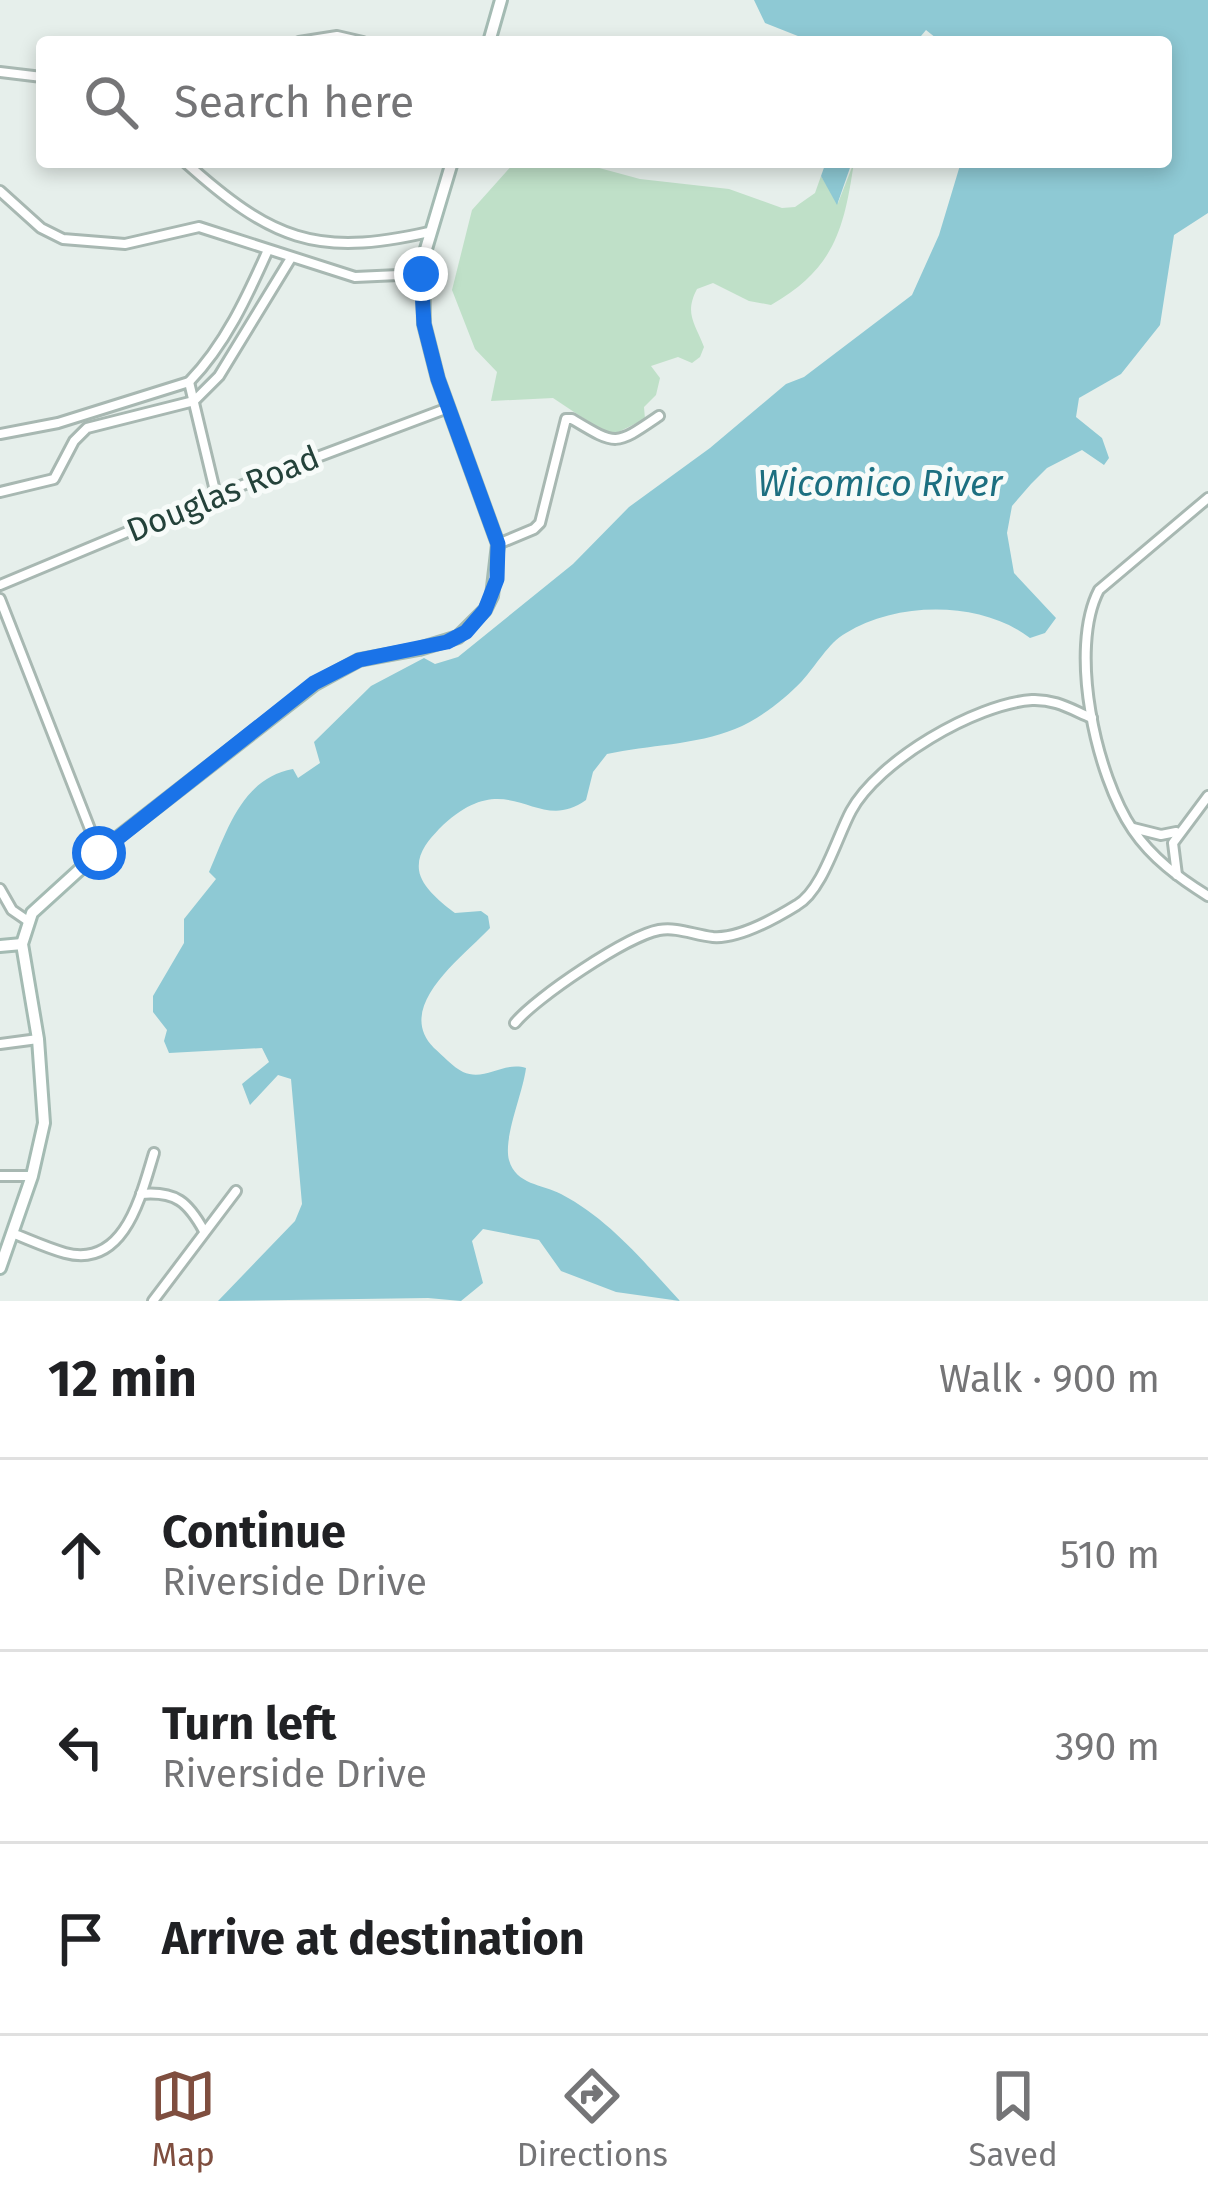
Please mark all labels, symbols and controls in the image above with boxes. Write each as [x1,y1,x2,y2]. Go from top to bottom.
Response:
search box [36,36,1172,168]
icon: search [78,69,144,135]
text: Search here [174,75,414,129]
route end [394,247,448,301]
street label: Douglas Road [121,437,325,551]
water label: Wicomico River [758,462,1004,506]
route start [72,826,126,880]
text: 12 min [48,1348,197,1410]
text: Walk · 900 m [939,1356,1160,1402]
text: Continue [162,1505,346,1559]
icon: ahead [48,1522,114,1588]
text: 510 m [1060,1532,1160,1578]
text: Riverside Drive [162,1559,427,1605]
text: Turn left [162,1697,336,1751]
icon: left [48,1714,114,1780]
text: 390 m [1055,1724,1160,1770]
text: Riverside Drive [162,1751,427,1797]
icon: arrive [48,1906,114,1972]
text: Arrive at destination [162,1912,585,1966]
tab: Map [150,2063,216,2175]
tab: Directions [517,2063,668,2175]
tab: Saved [968,2063,1058,2175]

